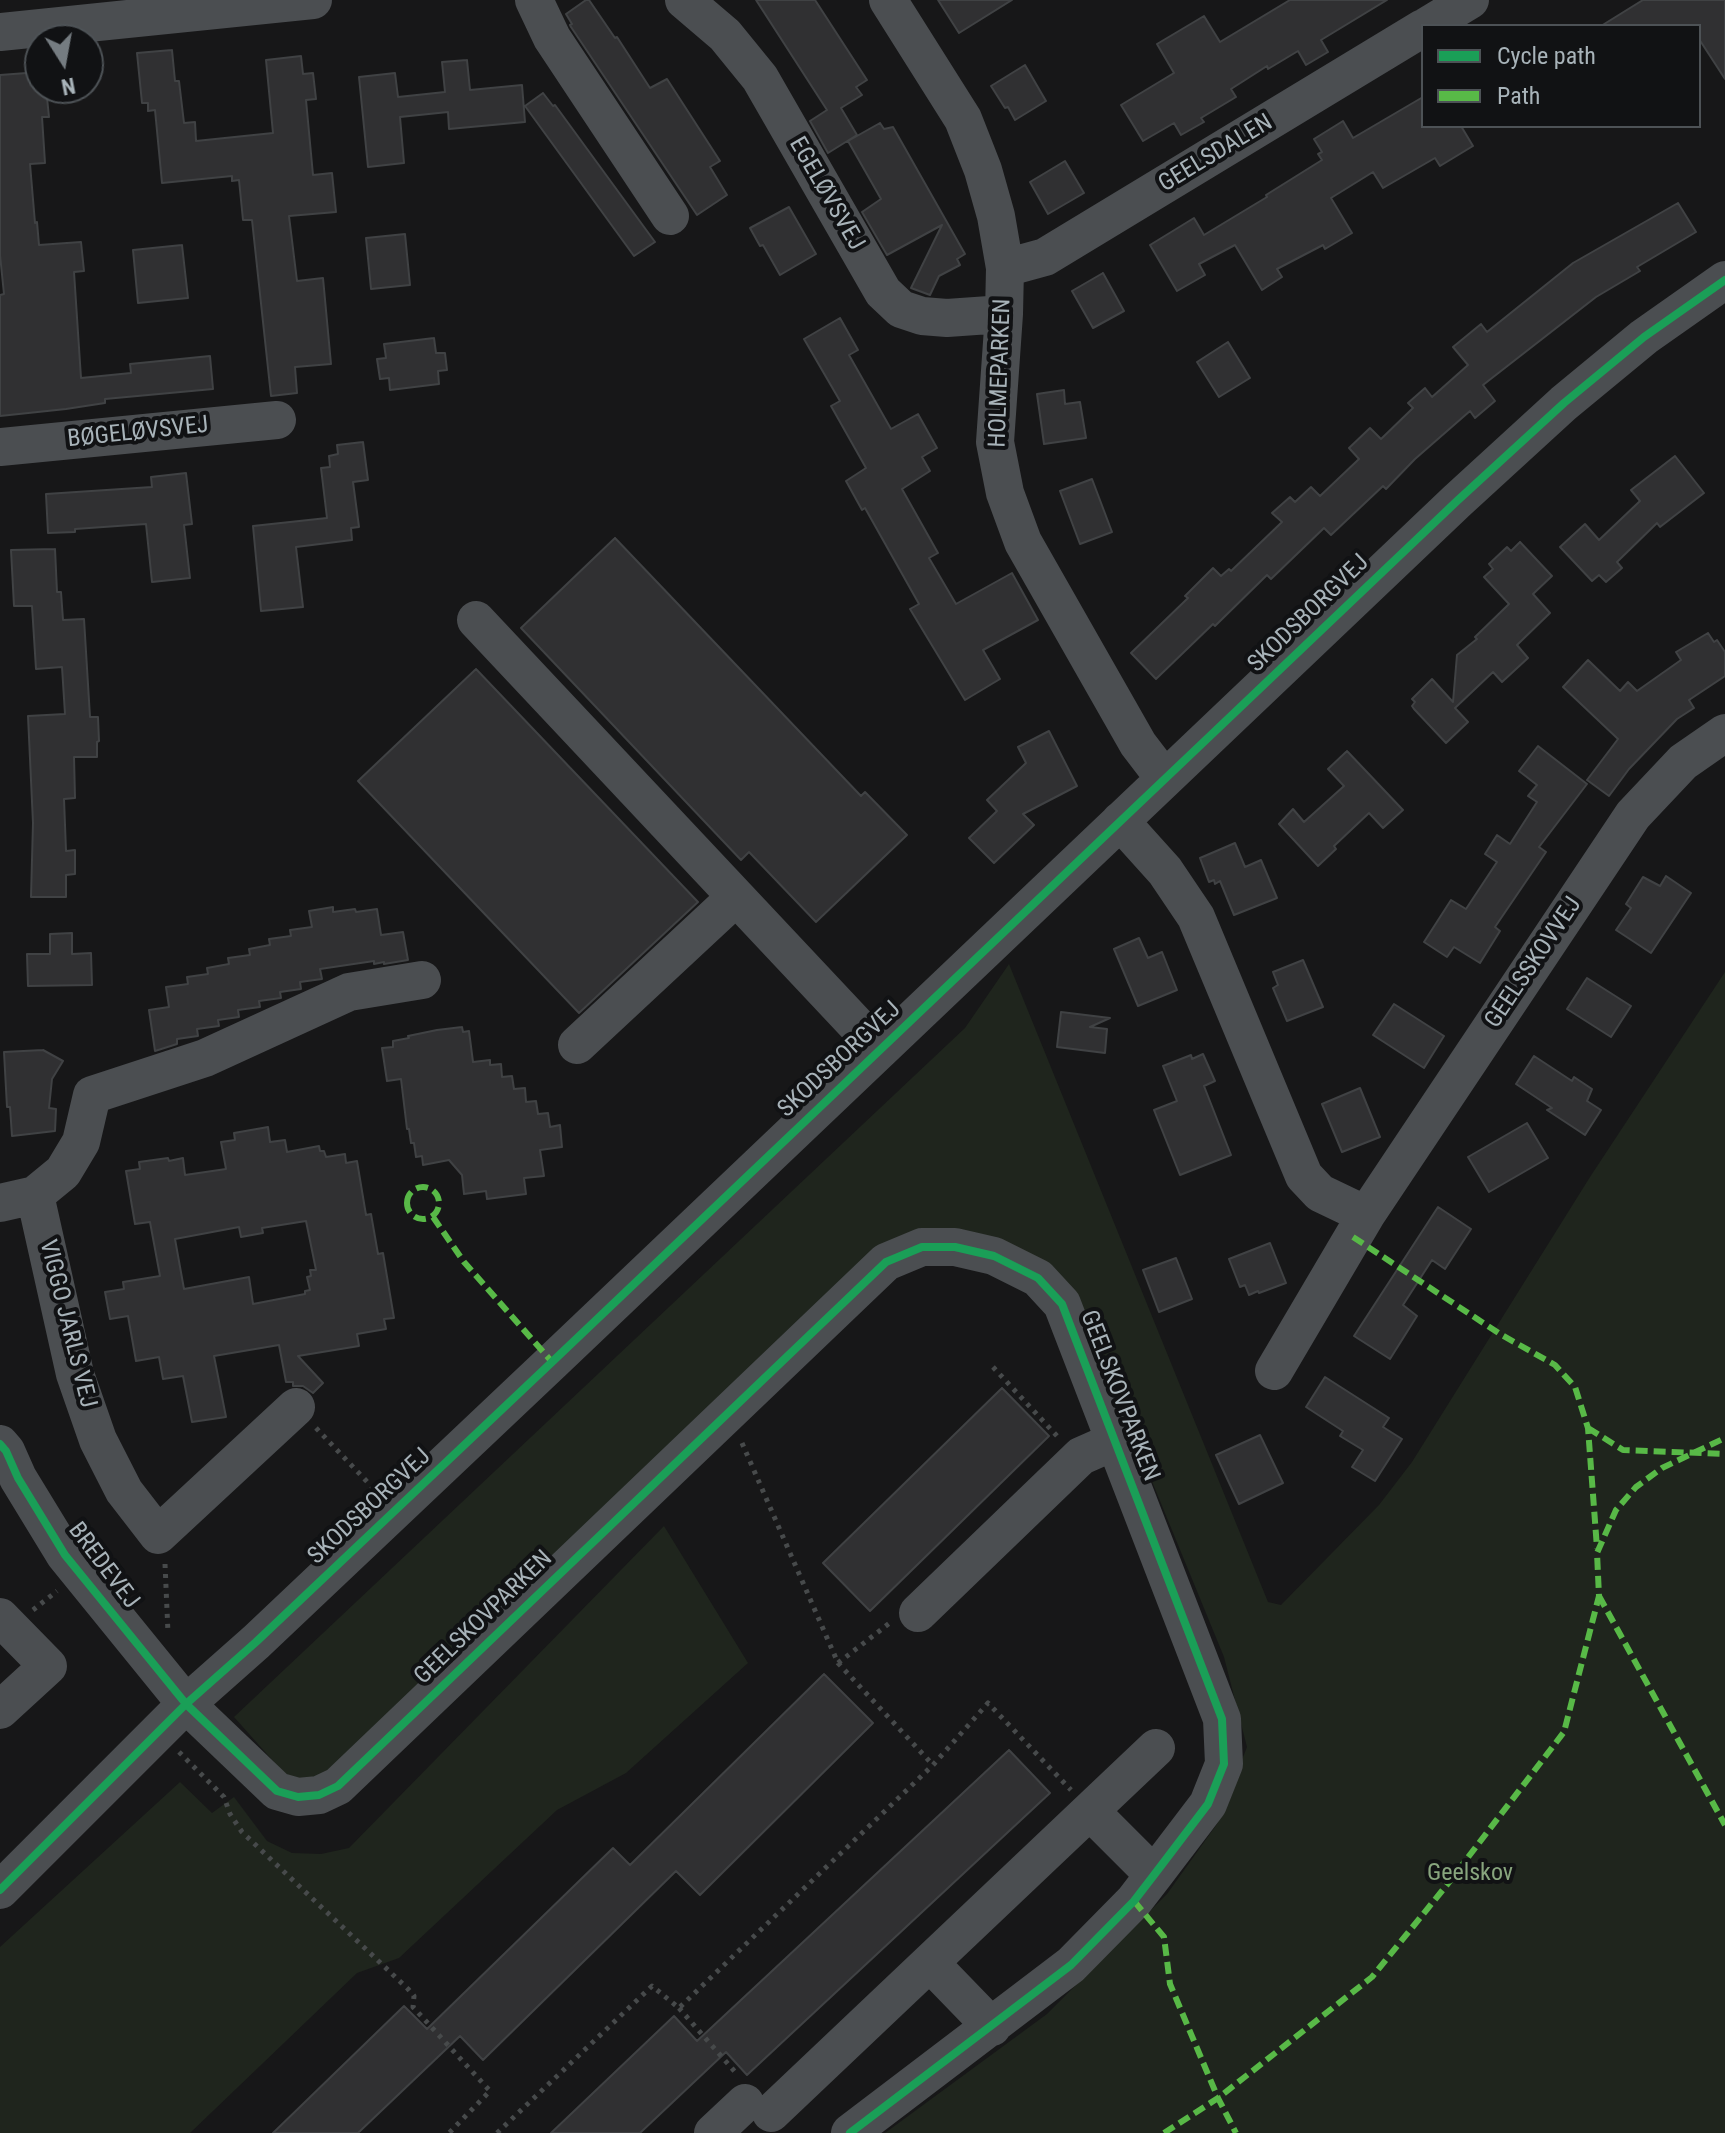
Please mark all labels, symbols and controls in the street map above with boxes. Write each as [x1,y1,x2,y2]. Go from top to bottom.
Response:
north arrow [24,24,104,104]
legend [1421,24,1701,128]
text: Cycle path [1497,42,1596,70]
text: N [59,73,77,100]
text: Path [1497,82,1540,110]
street label: GEELSDALEN [1154,109,1278,199]
street label: EGELØVSVEJ [782,132,870,256]
street label: HOLMEPARKEN [984,298,1018,448]
street label: BØGELØVSVEJ [66,411,210,455]
street label: SKODSBORGVEJ [1242,549,1376,679]
street label: GEELSSKOVVEJ [1480,892,1588,1034]
street label: SKODSBORGVEJ [773,996,907,1124]
street label: VIGGO JARLS VEJ [32,1237,102,1411]
street label: GEELSKOVPARKEN [1073,1307,1165,1485]
street label: SKODSBORGVEJ [303,1443,437,1571]
street label: BREDEVEJ [61,1517,145,1615]
street label: GEELSKOVPARKEN [409,1545,559,1691]
park label: Geelskov [1427,1860,1513,1888]

